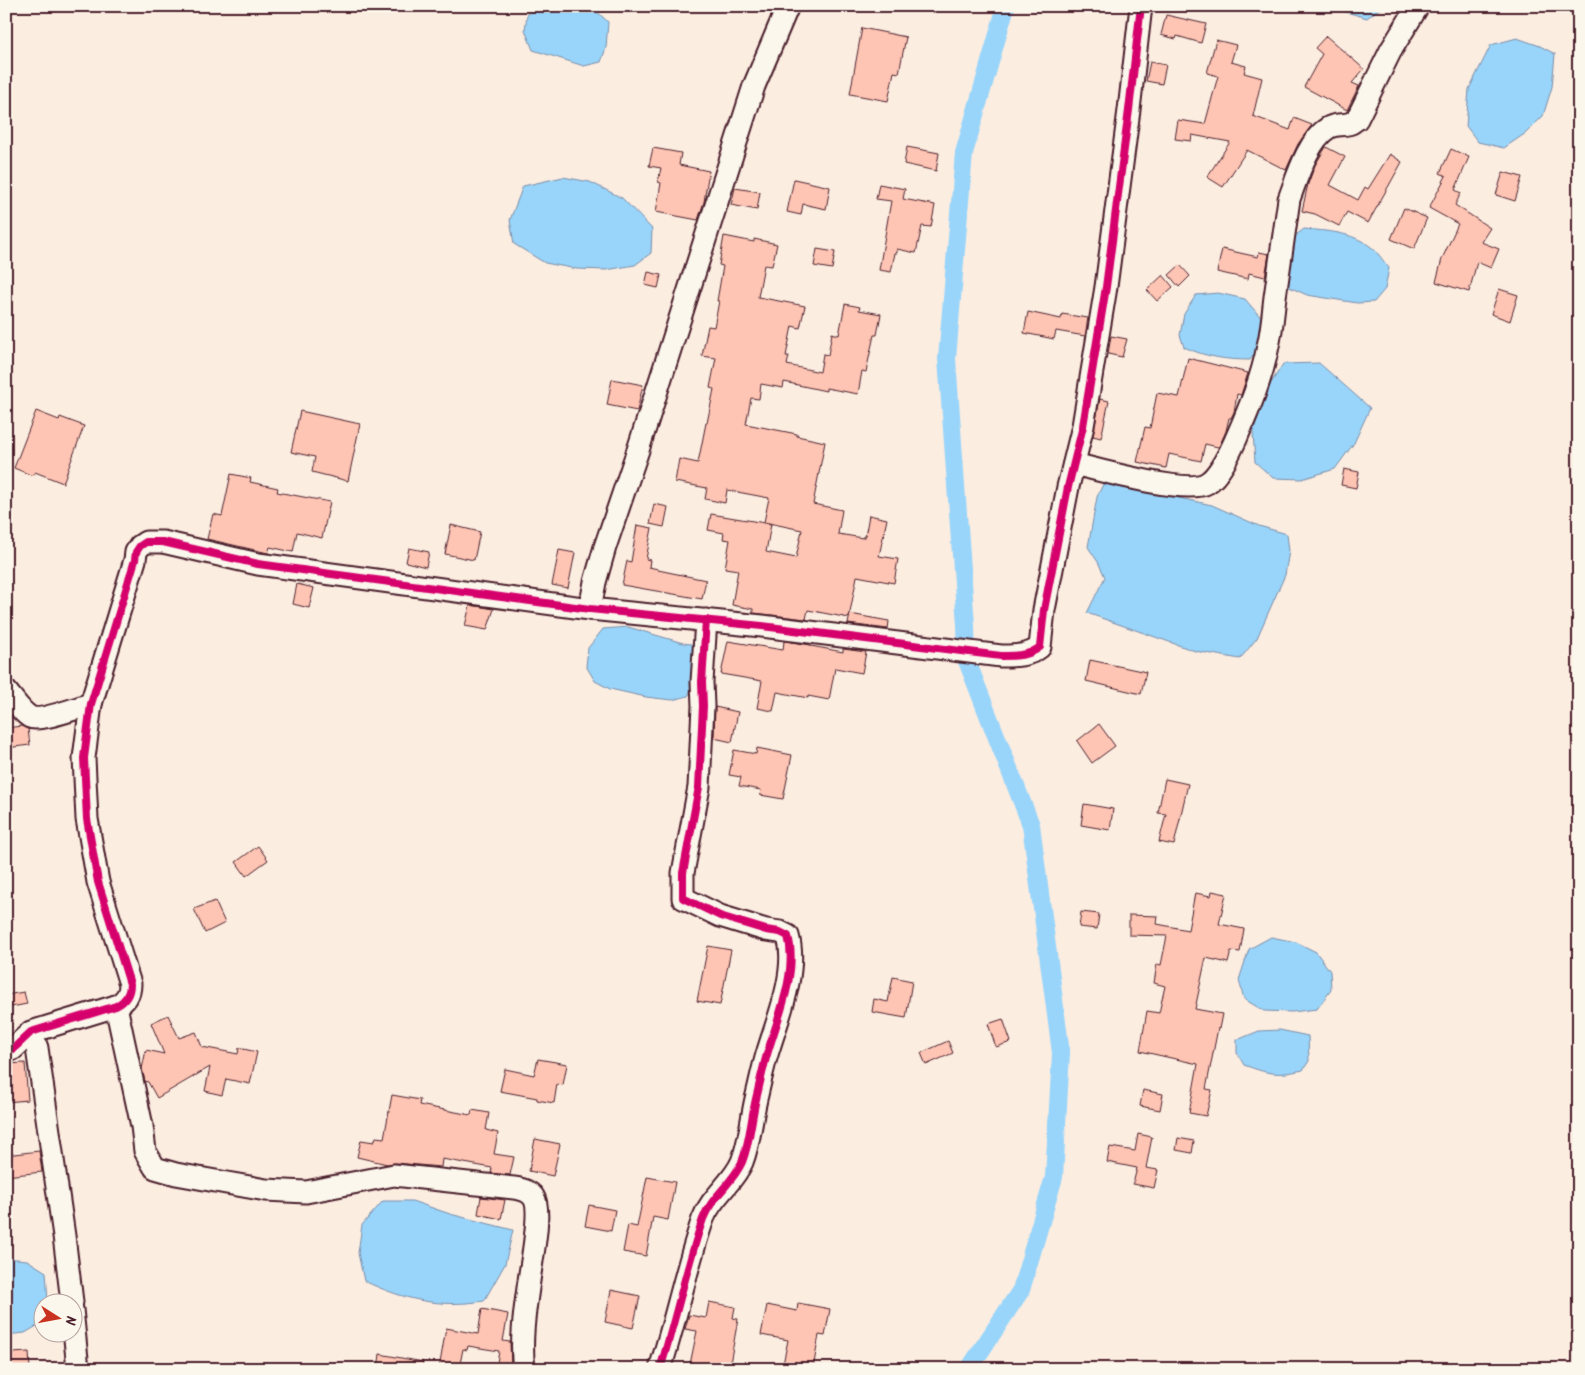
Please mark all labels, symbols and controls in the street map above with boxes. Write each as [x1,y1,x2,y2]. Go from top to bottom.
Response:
north arrow [32,1292,82,1342]
text: N [58,1314,81,1327]

